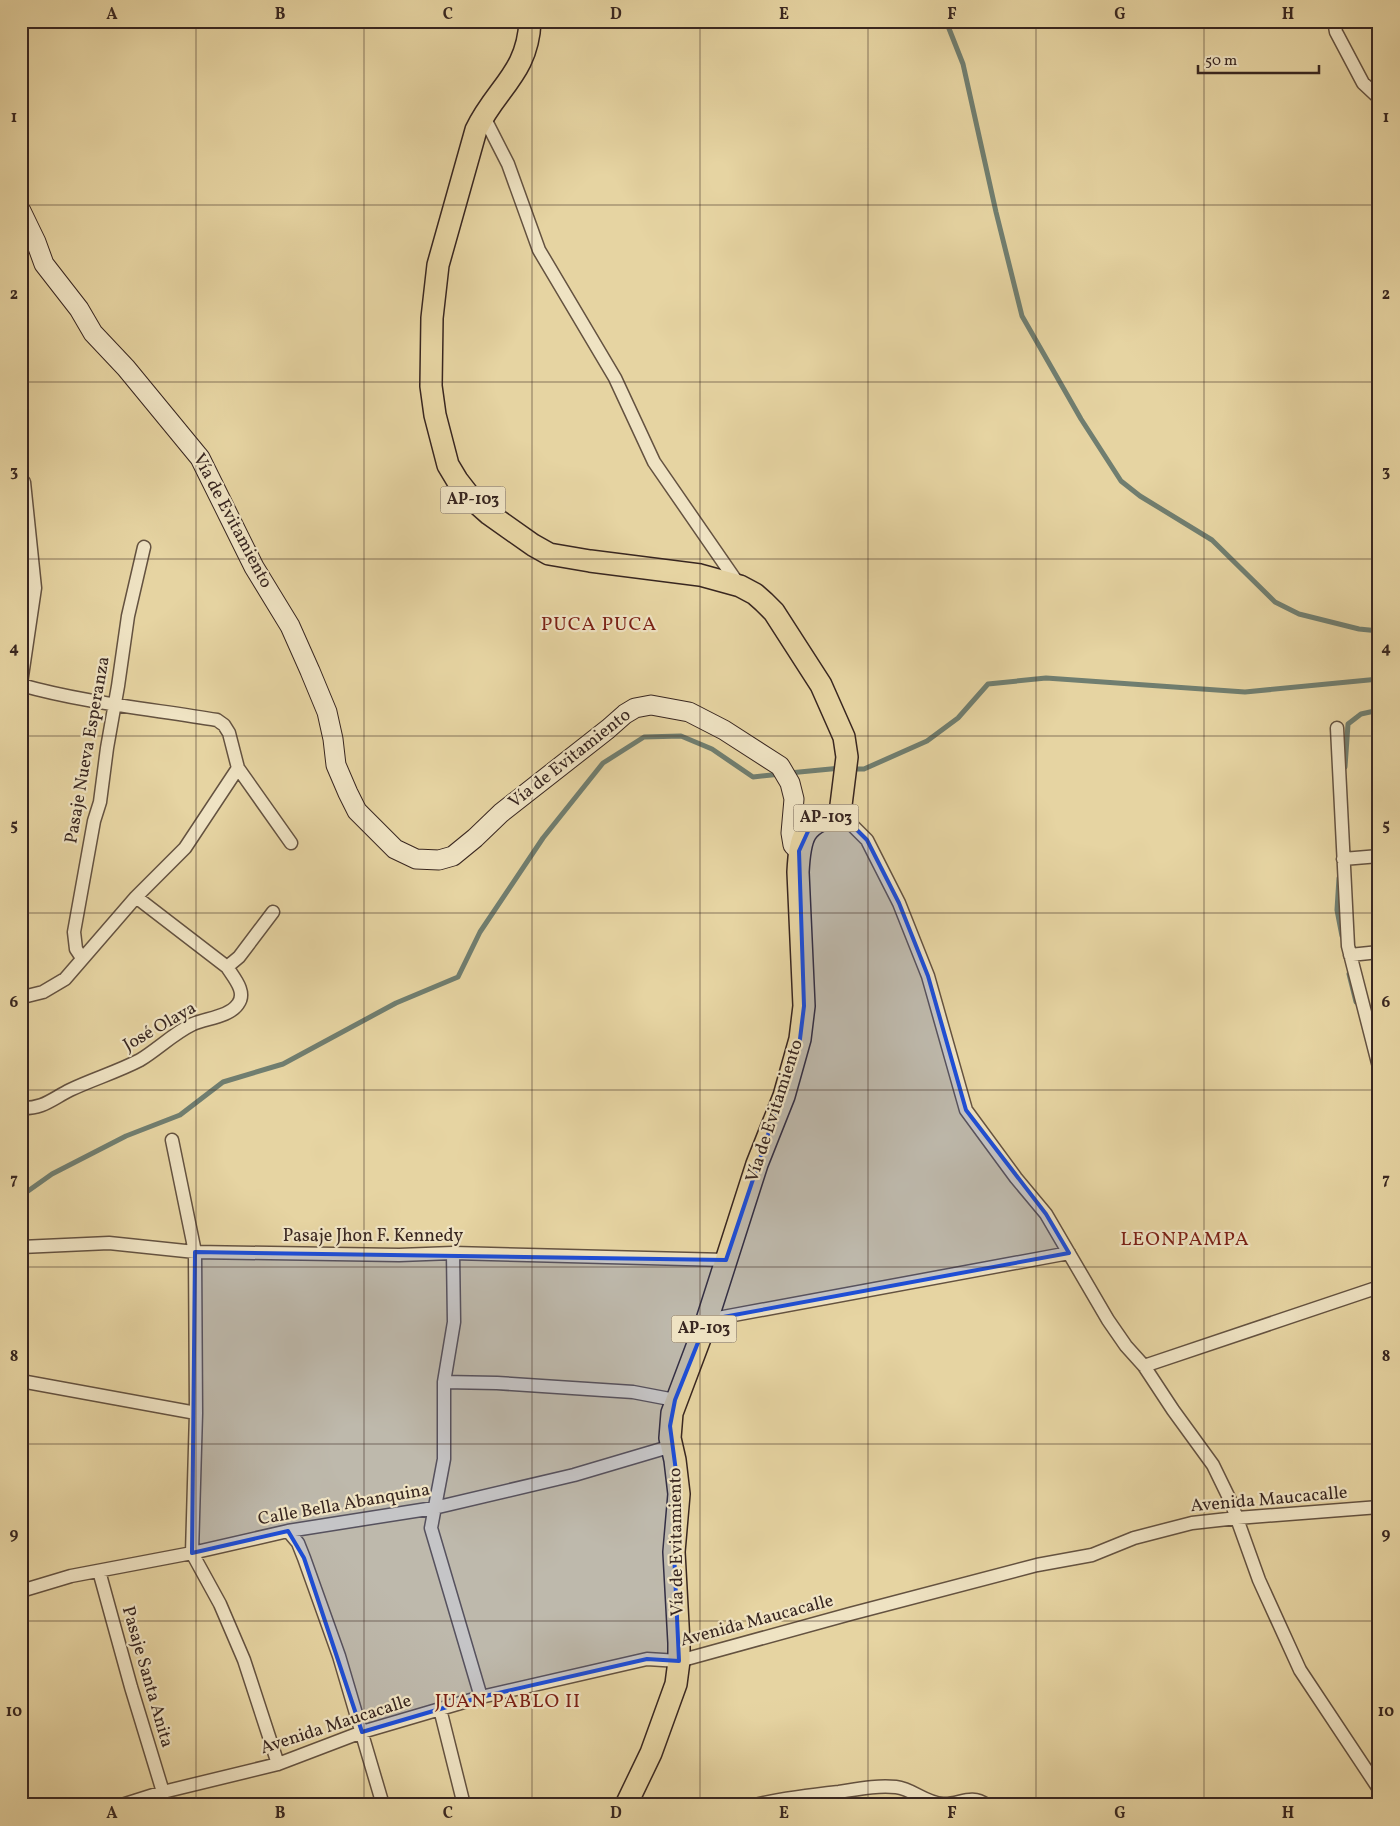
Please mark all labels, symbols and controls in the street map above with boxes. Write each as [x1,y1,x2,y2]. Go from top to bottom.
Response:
text: A [106,4,118,26]
text: B [275,4,286,26]
text: C [443,4,453,26]
text: D [610,4,622,26]
text: E [779,4,789,26]
text: F [947,4,957,26]
text: G [1114,4,1126,26]
text: H [1282,4,1294,26]
scale bar [1198,42,1319,74]
text: 50 m [1205,51,1237,72]
text: 1 [11,107,17,129]
text: 1 [1383,107,1389,129]
text: 2 [10,284,18,306]
text: 2 [1382,284,1390,306]
street label: Vía de Evitamiento [186,449,278,593]
text: 3 [10,461,18,483]
text: 3 [1382,461,1390,483]
road number: AP-103 [440,486,506,514]
district label: PUCA PUCA [541,611,657,639]
text: 4 [9,638,19,660]
text: 4 [1381,638,1391,660]
street label: Pasaje Nueva Esperanza [59,654,117,846]
street label: Vía de Evitamiento [504,703,636,815]
road number: AP-103 [794,804,858,831]
text: 5 [10,815,18,837]
text: 5 [1382,815,1390,837]
text: 6 [10,992,19,1014]
text: 6 [1382,992,1391,1014]
street label: José Olaya [119,996,201,1058]
street label: Vía de Evitamiento [740,1036,810,1186]
text: 7 [10,1169,18,1191]
text: 7 [1382,1169,1390,1191]
street label: Pasaje Jhon F. Kennedy [283,1224,464,1249]
district label: LEONPAMPA [1120,1226,1250,1254]
road number: AP-103 [672,1316,736,1342]
text: 8 [10,1346,18,1368]
text: 8 [1382,1346,1390,1368]
street label: Vía de Evitamiento [663,1467,691,1617]
street label: Calle Bella Abanquina [256,1478,432,1532]
street label: Avenida Maucacalle [1189,1481,1349,1519]
text: 9 [10,1524,19,1546]
text: 9 [1382,1524,1391,1546]
street label: Avenida Maucacalle [678,1589,836,1653]
street label: Pasaje Santa Anita [115,1603,179,1751]
district label: JUAN PABLO II [435,1688,581,1716]
street label: Avenida Maucacalle [257,1689,415,1761]
text: 10 [6,1701,22,1723]
text: 10 [1378,1701,1394,1723]
text: A [106,1803,118,1825]
text: B [275,1803,286,1825]
text: C [443,1803,453,1825]
text: D [610,1803,622,1825]
text: E [779,1803,789,1825]
text: F [947,1803,957,1825]
text: G [1114,1803,1126,1825]
text: H [1282,1803,1294,1825]

